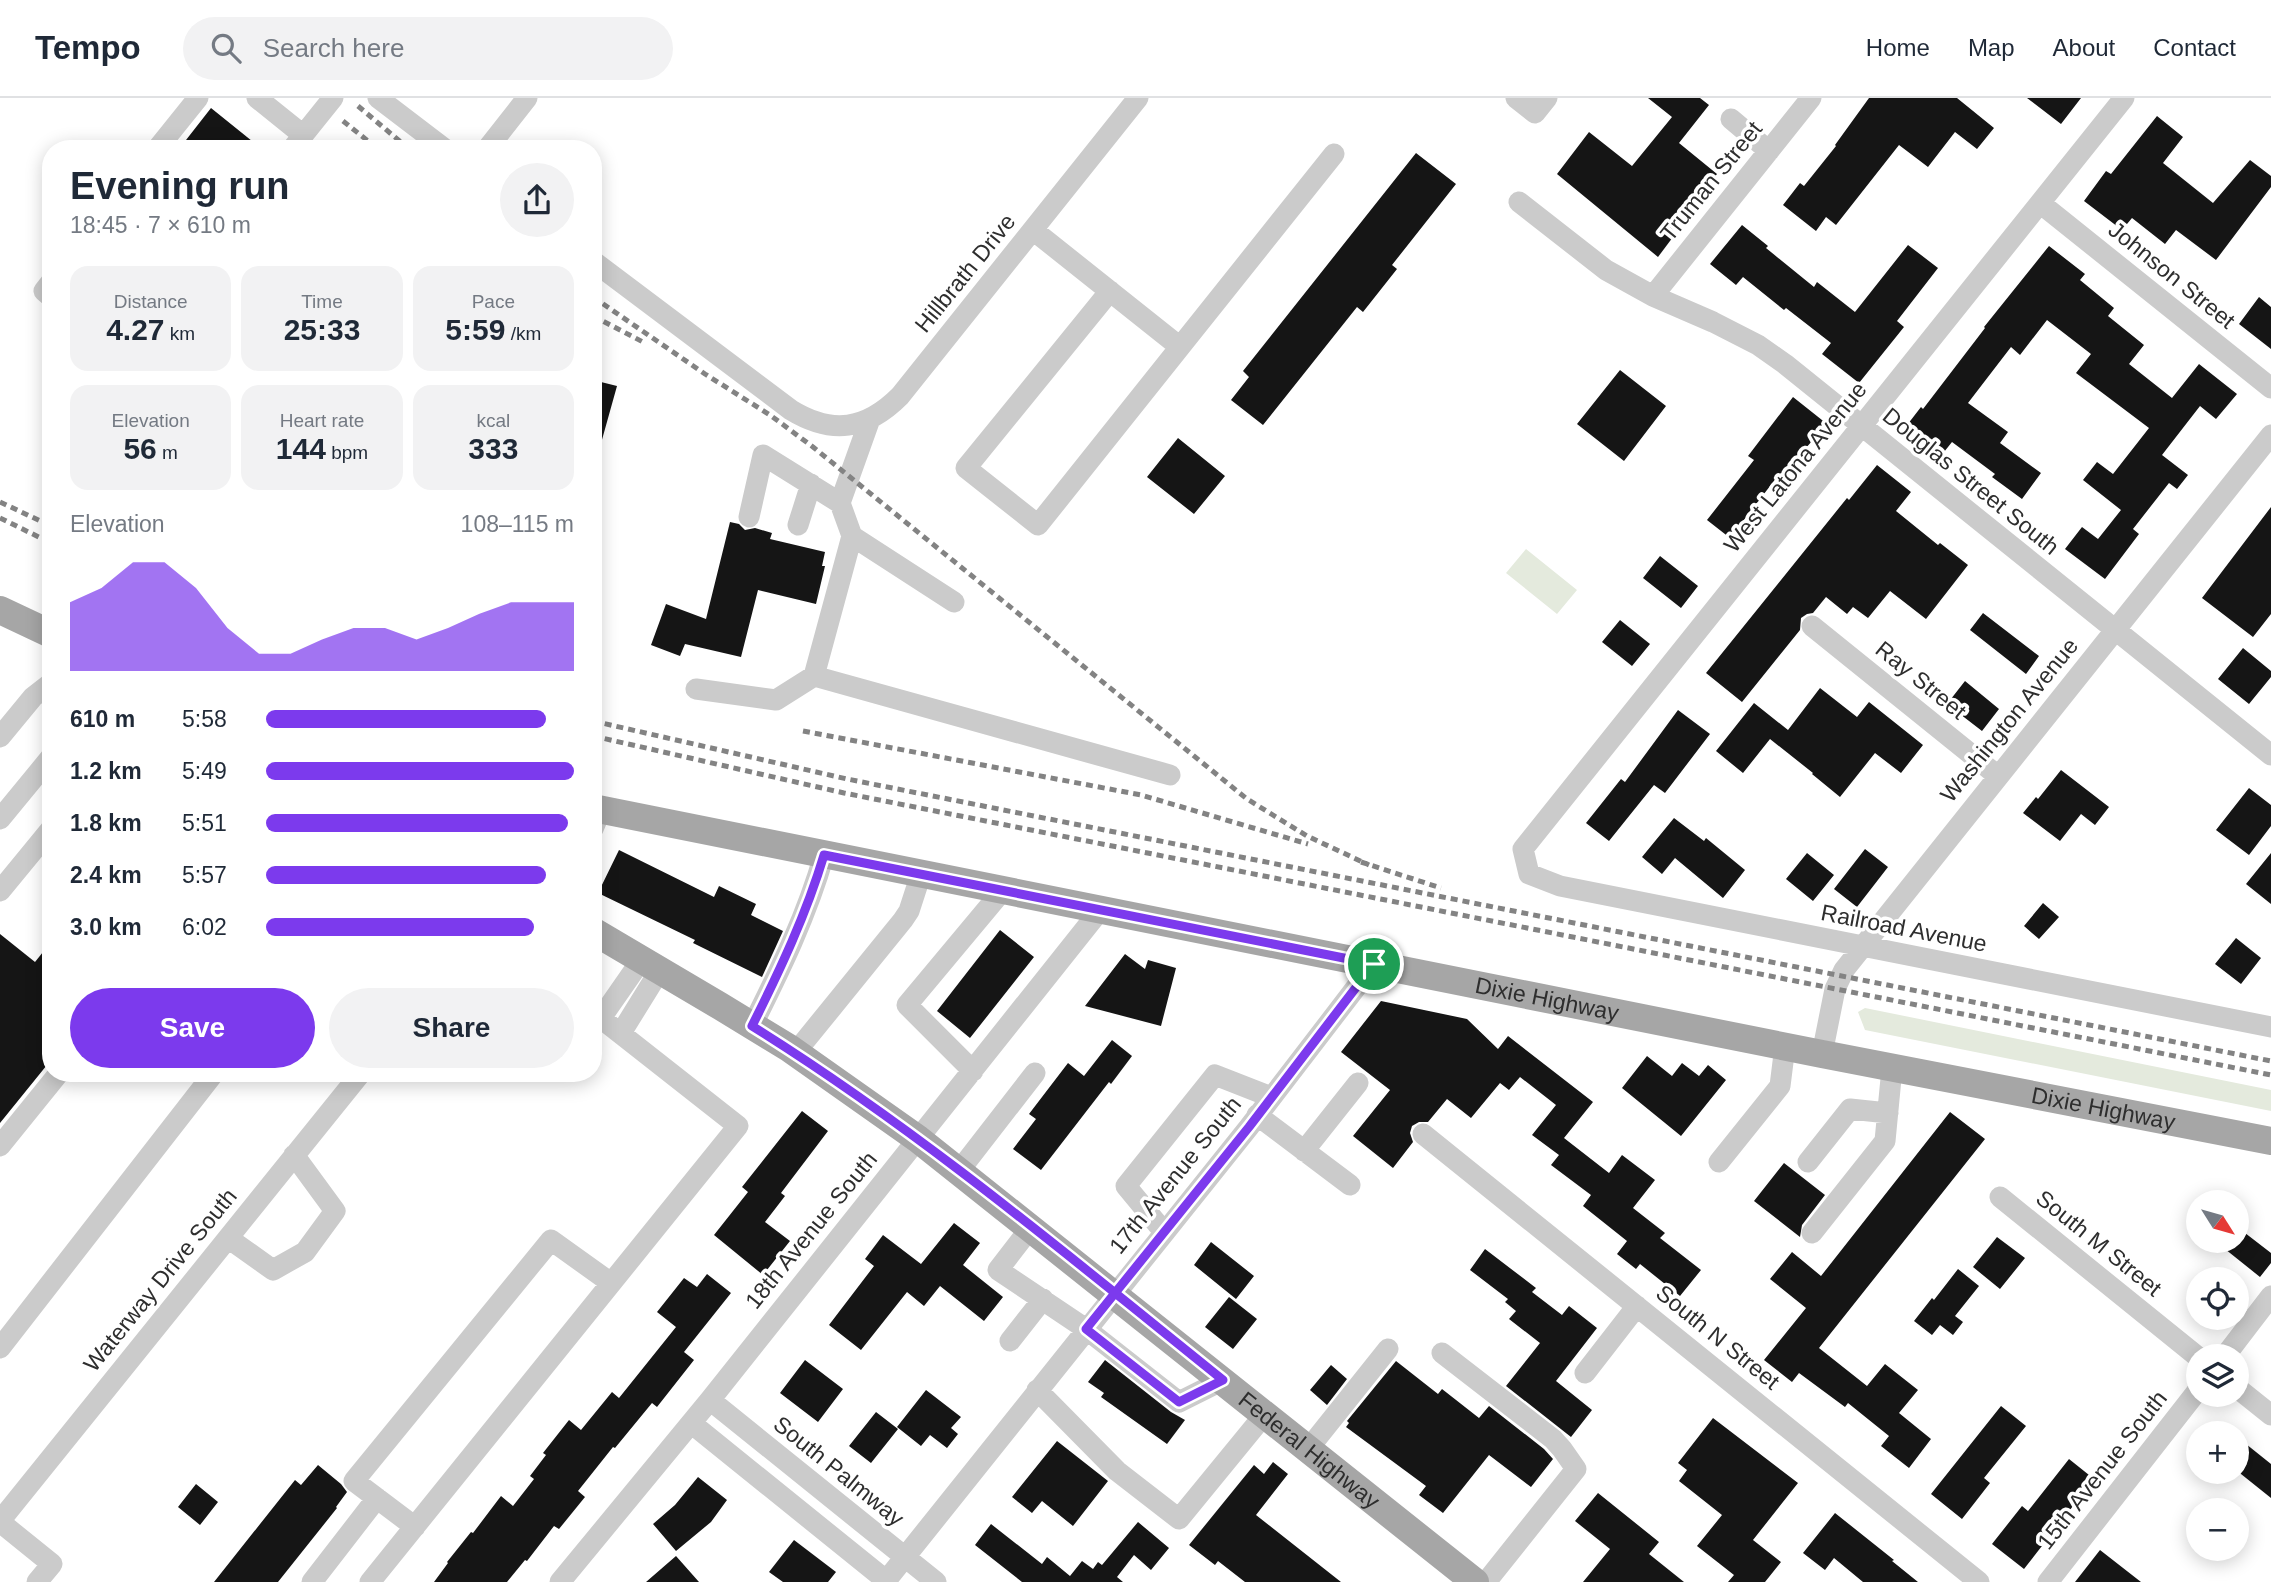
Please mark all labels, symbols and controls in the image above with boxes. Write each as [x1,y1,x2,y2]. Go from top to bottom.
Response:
search box [183,17,673,80]
text: Tempo [35,29,141,66]
icon: search [207,29,245,67]
text: Search here [263,33,404,63]
text: Home [1866,34,1930,61]
text: Map [1968,34,2015,61]
text: About [2053,34,2115,61]
text: Contact [2153,34,2236,61]
street label: Truman Street [1655,116,1767,246]
button: share [500,163,574,237]
text: Evening run [70,165,290,207]
street label: Hillbrath Drive [909,209,1021,337]
text: 18:45 · 7 × 610 m [70,212,251,238]
street label: Johnson Street [2104,216,2241,334]
text: Distance [114,291,188,312]
text: Time [301,291,343,312]
text: Pace [472,291,515,312]
text: 4.27 [106,313,165,346]
text: 25:33 [284,313,360,346]
text: 5:59 [445,313,505,346]
text: km [165,323,195,344]
text: /km [505,323,541,344]
street label: West Latona Avenue [1718,377,1872,557]
street label: Douglas Street South [1878,402,2064,560]
text: Elevation [112,410,190,431]
text: Heart rate [280,410,364,431]
text: kcal [476,410,510,431]
text: 56 [123,432,157,465]
text: 144 [276,432,326,465]
text: 333 [468,432,518,465]
text: m [157,442,178,463]
text: bpm [326,442,368,463]
text: Elevation [70,511,165,537]
text: 108–115 m [461,511,574,537]
street label: Washington Avenue [1935,633,2083,807]
street label: Ray Street [1871,636,1972,725]
text: 610 m [70,706,135,732]
text: 5:58 [182,706,227,732]
text: 1.2 km [70,758,142,784]
text: 5:49 [182,758,227,784]
text: 1.8 km [70,810,142,836]
text: 5:51 [182,810,227,836]
text: 2.4 km [70,862,142,888]
text: 5:57 [182,862,227,888]
street label: Railroad Avenue [1819,899,1989,957]
text: 3.0 km [70,914,142,940]
text: 6:02 [182,914,227,940]
pin [1344,934,1404,994]
icon: arrive [1355,945,1393,983]
street label: Dixie Highway [1473,972,1622,1026]
button: Save [70,988,315,1068]
button: Share [329,988,574,1068]
street label: Dixie Highway [2029,1082,2178,1135]
street label: 17th Avenue South [1104,1091,1246,1259]
street label: 18th Avenue South [740,1146,882,1314]
street label: Waterway Drive South [78,1183,242,1377]
street label: South M Street [2031,1185,2167,1302]
north arrow [2186,1190,2249,1253]
map controls [2186,1190,2249,1561]
button: locate [2186,1267,2249,1330]
street label: South N Street [1651,1279,1785,1395]
button: layers [2186,1344,2249,1407]
street label: Federal Highway [1234,1386,1385,1514]
street label: 15th Avenue South [2032,1386,2172,1554]
street label: South Palmway [769,1411,910,1532]
button: + [2186,1421,2249,1484]
button: − [2186,1498,2249,1561]

